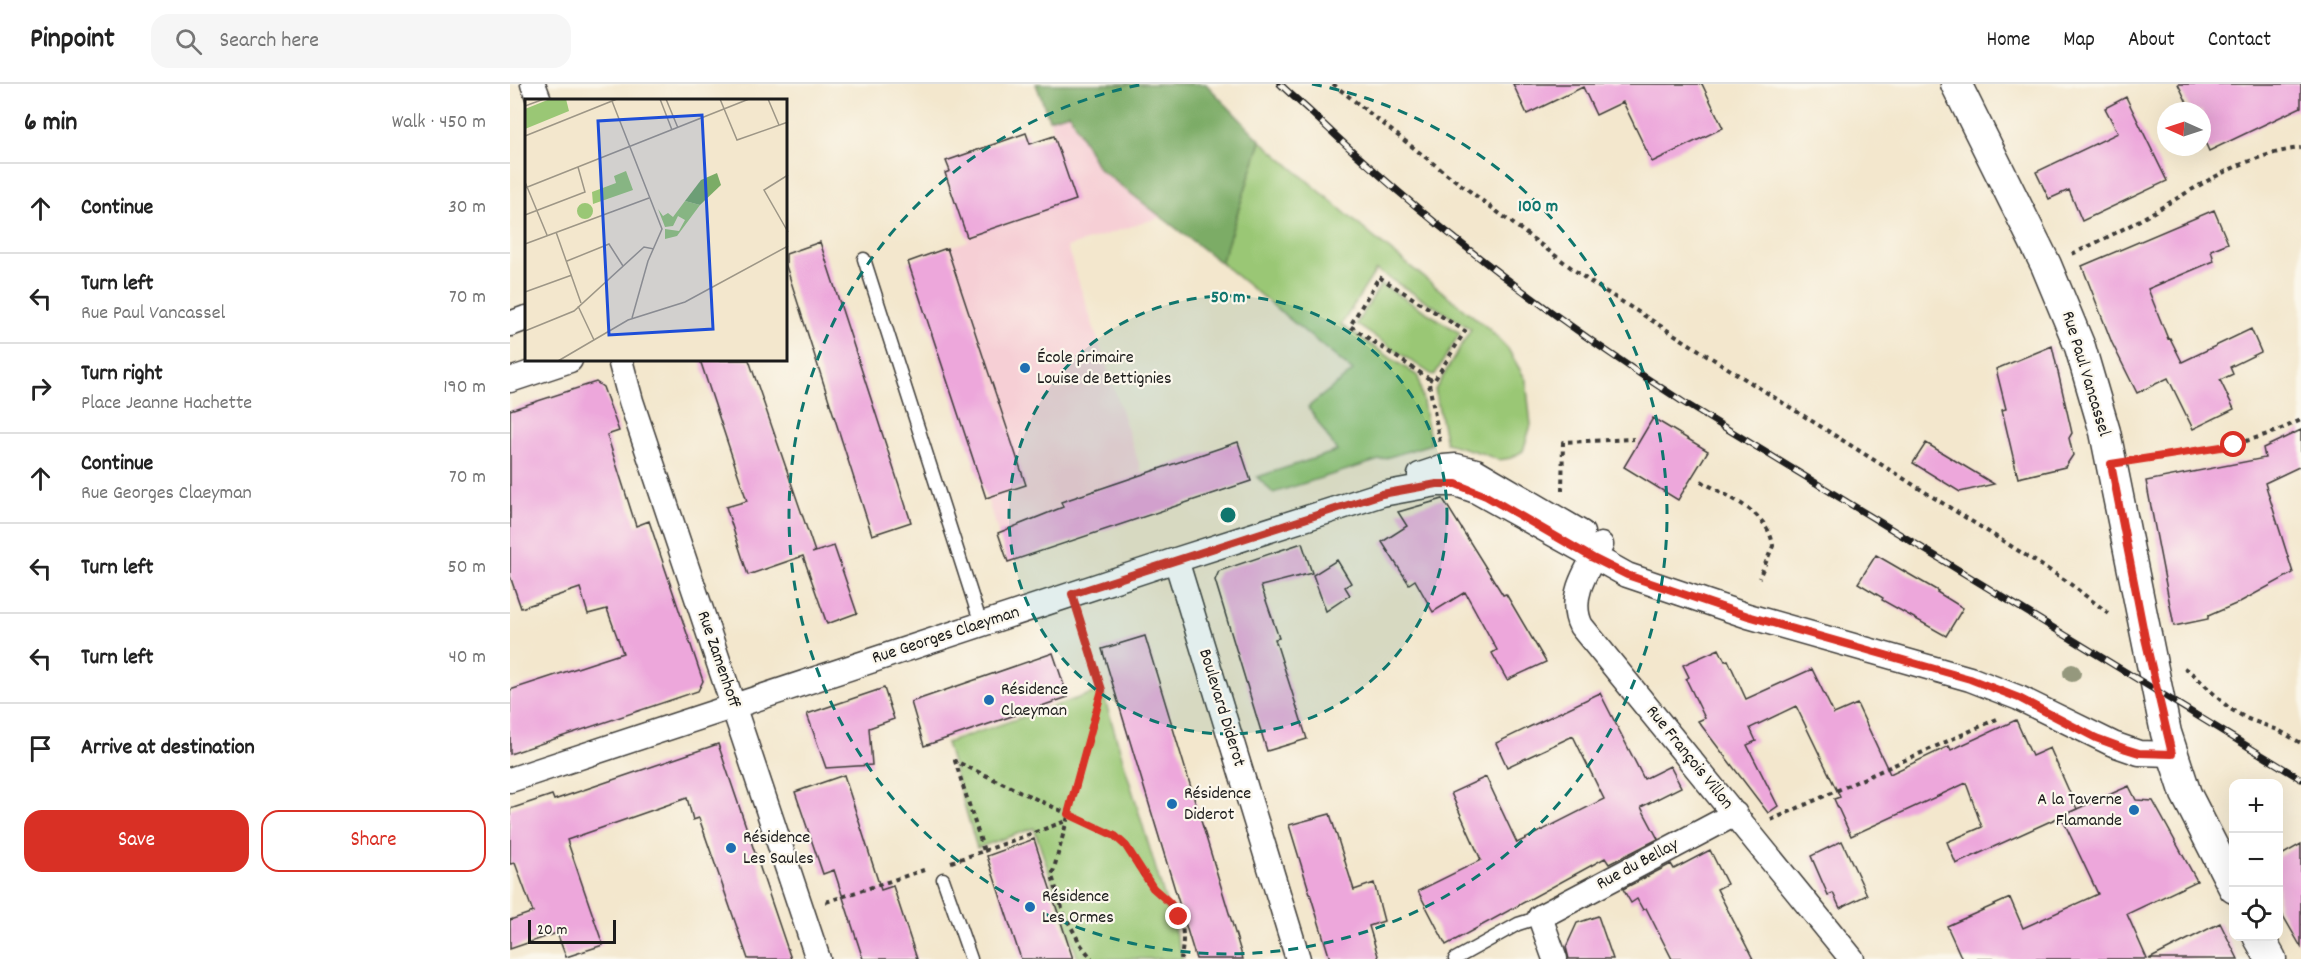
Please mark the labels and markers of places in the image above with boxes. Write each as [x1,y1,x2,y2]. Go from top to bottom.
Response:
place label: École primaire Louise de Bettignies [1037,346,1172,392]
marker: École primaire Louise de Bettignies [1018,361,1032,375]
centre of rings [1218,505,1238,525]
place label: Résidence Claeyman [1001,678,1068,724]
marker: Résidence Claeyman [982,693,996,707]
place label: Résidence Diderot [1184,782,1251,828]
place label: A la Taverne Flamande [2037,788,2122,834]
marker: Résidence Diderot [1165,797,1179,811]
marker: A la Taverne Flamande [2127,803,2141,817]
place label: Résidence Les Saules [743,826,814,872]
marker: Résidence Les Saules [724,841,738,855]
place label: Résidence Les Ormes [1042,885,1114,931]
marker: Résidence Les Ormes [1023,900,1037,914]

